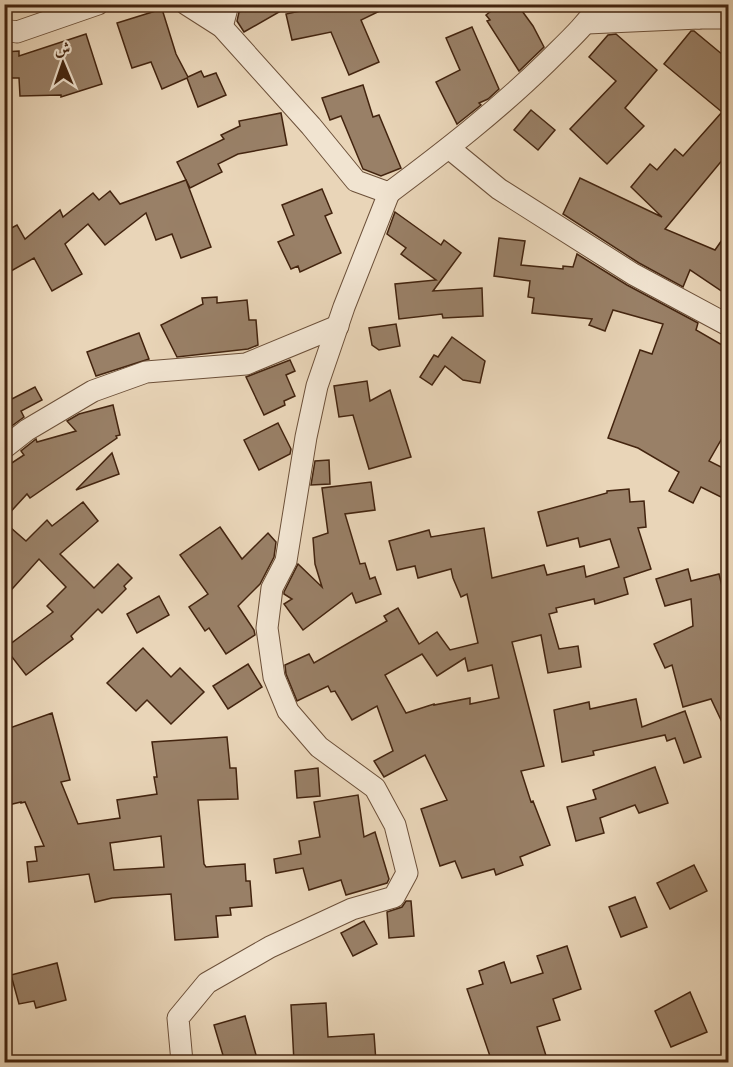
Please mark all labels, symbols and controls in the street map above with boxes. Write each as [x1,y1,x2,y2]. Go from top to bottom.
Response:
north arrow [33,33,93,93]
text: ش [54,39,71,59]

